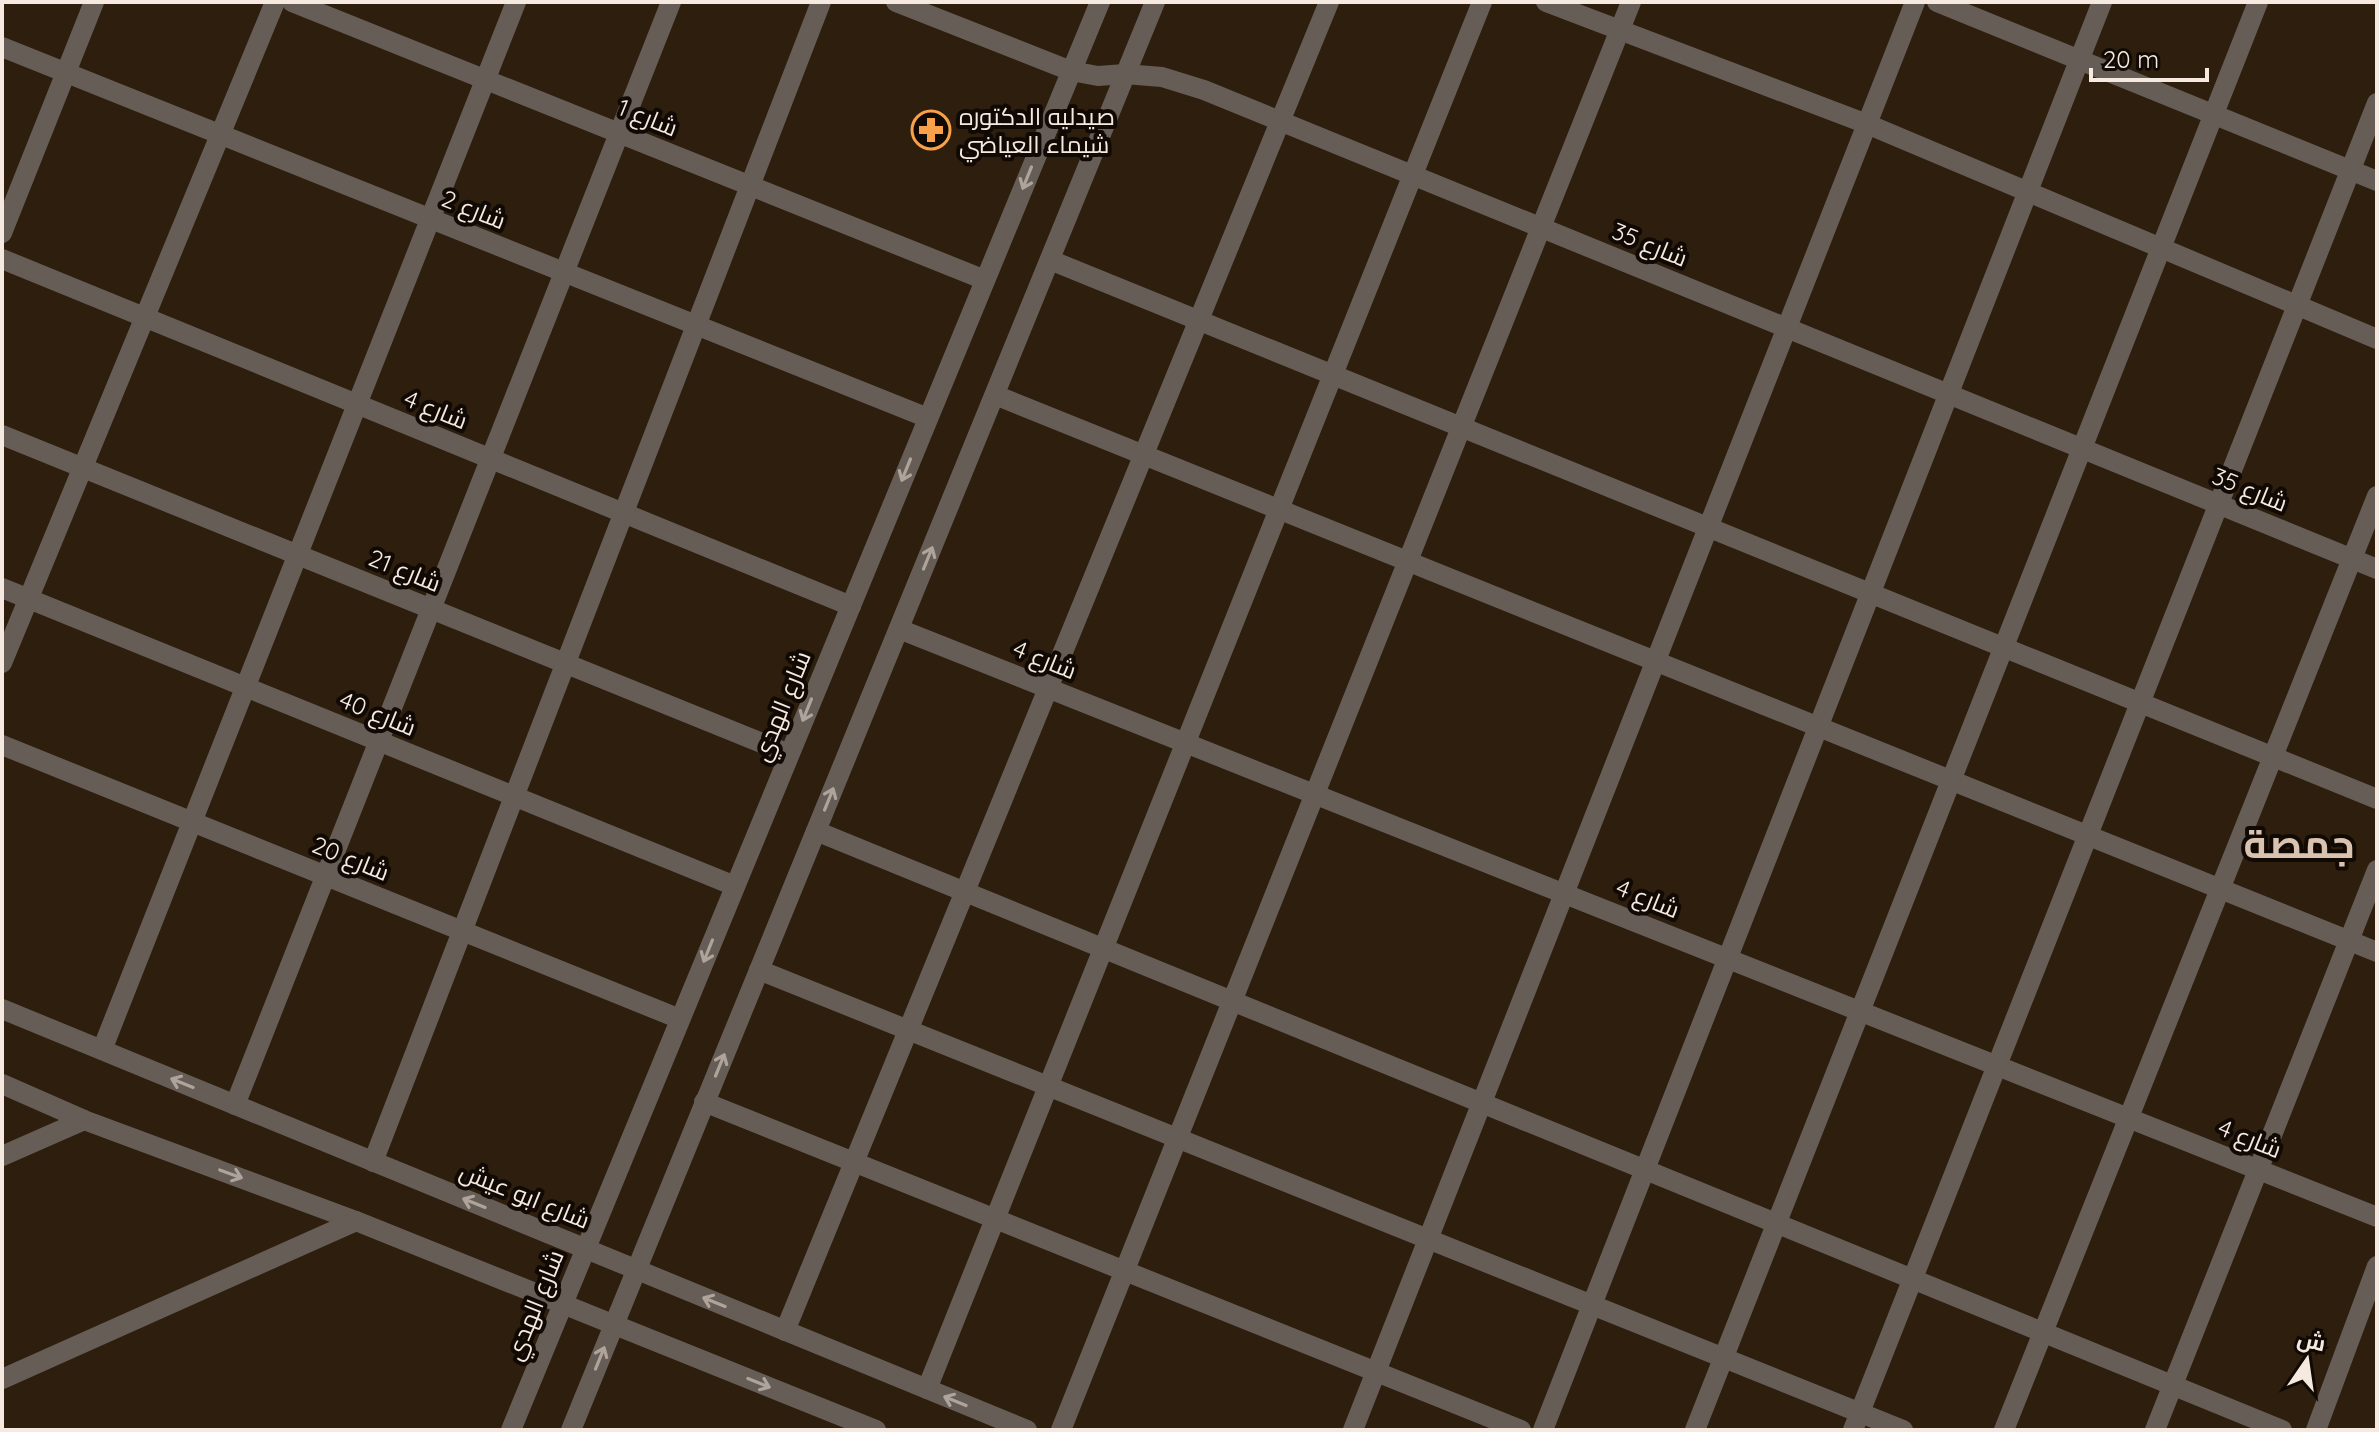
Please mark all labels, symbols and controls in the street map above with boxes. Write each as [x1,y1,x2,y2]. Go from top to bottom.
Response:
scale bar [2091,32,2207,82]
text: 20 m [2103,44,2159,74]
street label: شارع 1 [613,91,682,144]
place label: صيدليه الدكتوره شيماء العياضي [959,101,1115,163]
pharmacy icon: صيدليه الدكتوره شيماء العياضي [910,109,952,151]
one-way arrow [1019,165,1033,190]
street label: شارع 2 [437,183,510,237]
street label: شارع 35 [1607,215,1692,275]
street label: شارع 4 [399,383,472,437]
one-way arrow [898,457,913,482]
street label: شارع 35 [2207,460,2292,520]
street label: شارع 21 [364,542,445,600]
one-way arrow [921,546,936,571]
street label: شارع 4 [1008,633,1081,687]
street label: شارع الهدي [745,646,820,767]
street label: شارع 40 [335,684,421,744]
one-way arrow [799,697,814,722]
one-way arrow [823,787,837,812]
district label: جمصة [2243,818,2355,868]
street label: شارع 20 [307,829,394,889]
street label: شارع 4 [1611,872,1684,926]
one-way arrow [700,938,715,962]
one-way arrow [713,1053,728,1078]
one-way arrow [170,1075,195,1089]
street label: شارع 4 [2213,1112,2286,1166]
street label: شارع ابو عيش [455,1155,594,1237]
one-way arrow [218,1168,243,1183]
one-way arrow [462,1195,487,1209]
street label: شارع الهدي [498,1245,573,1366]
one-way arrow [703,1293,727,1308]
north arrow [2267,1320,2347,1400]
text: ش [2295,1324,2328,1357]
one-way arrow [594,1346,609,1371]
one-way arrow [746,1377,771,1391]
one-way arrow [943,1392,968,1407]

